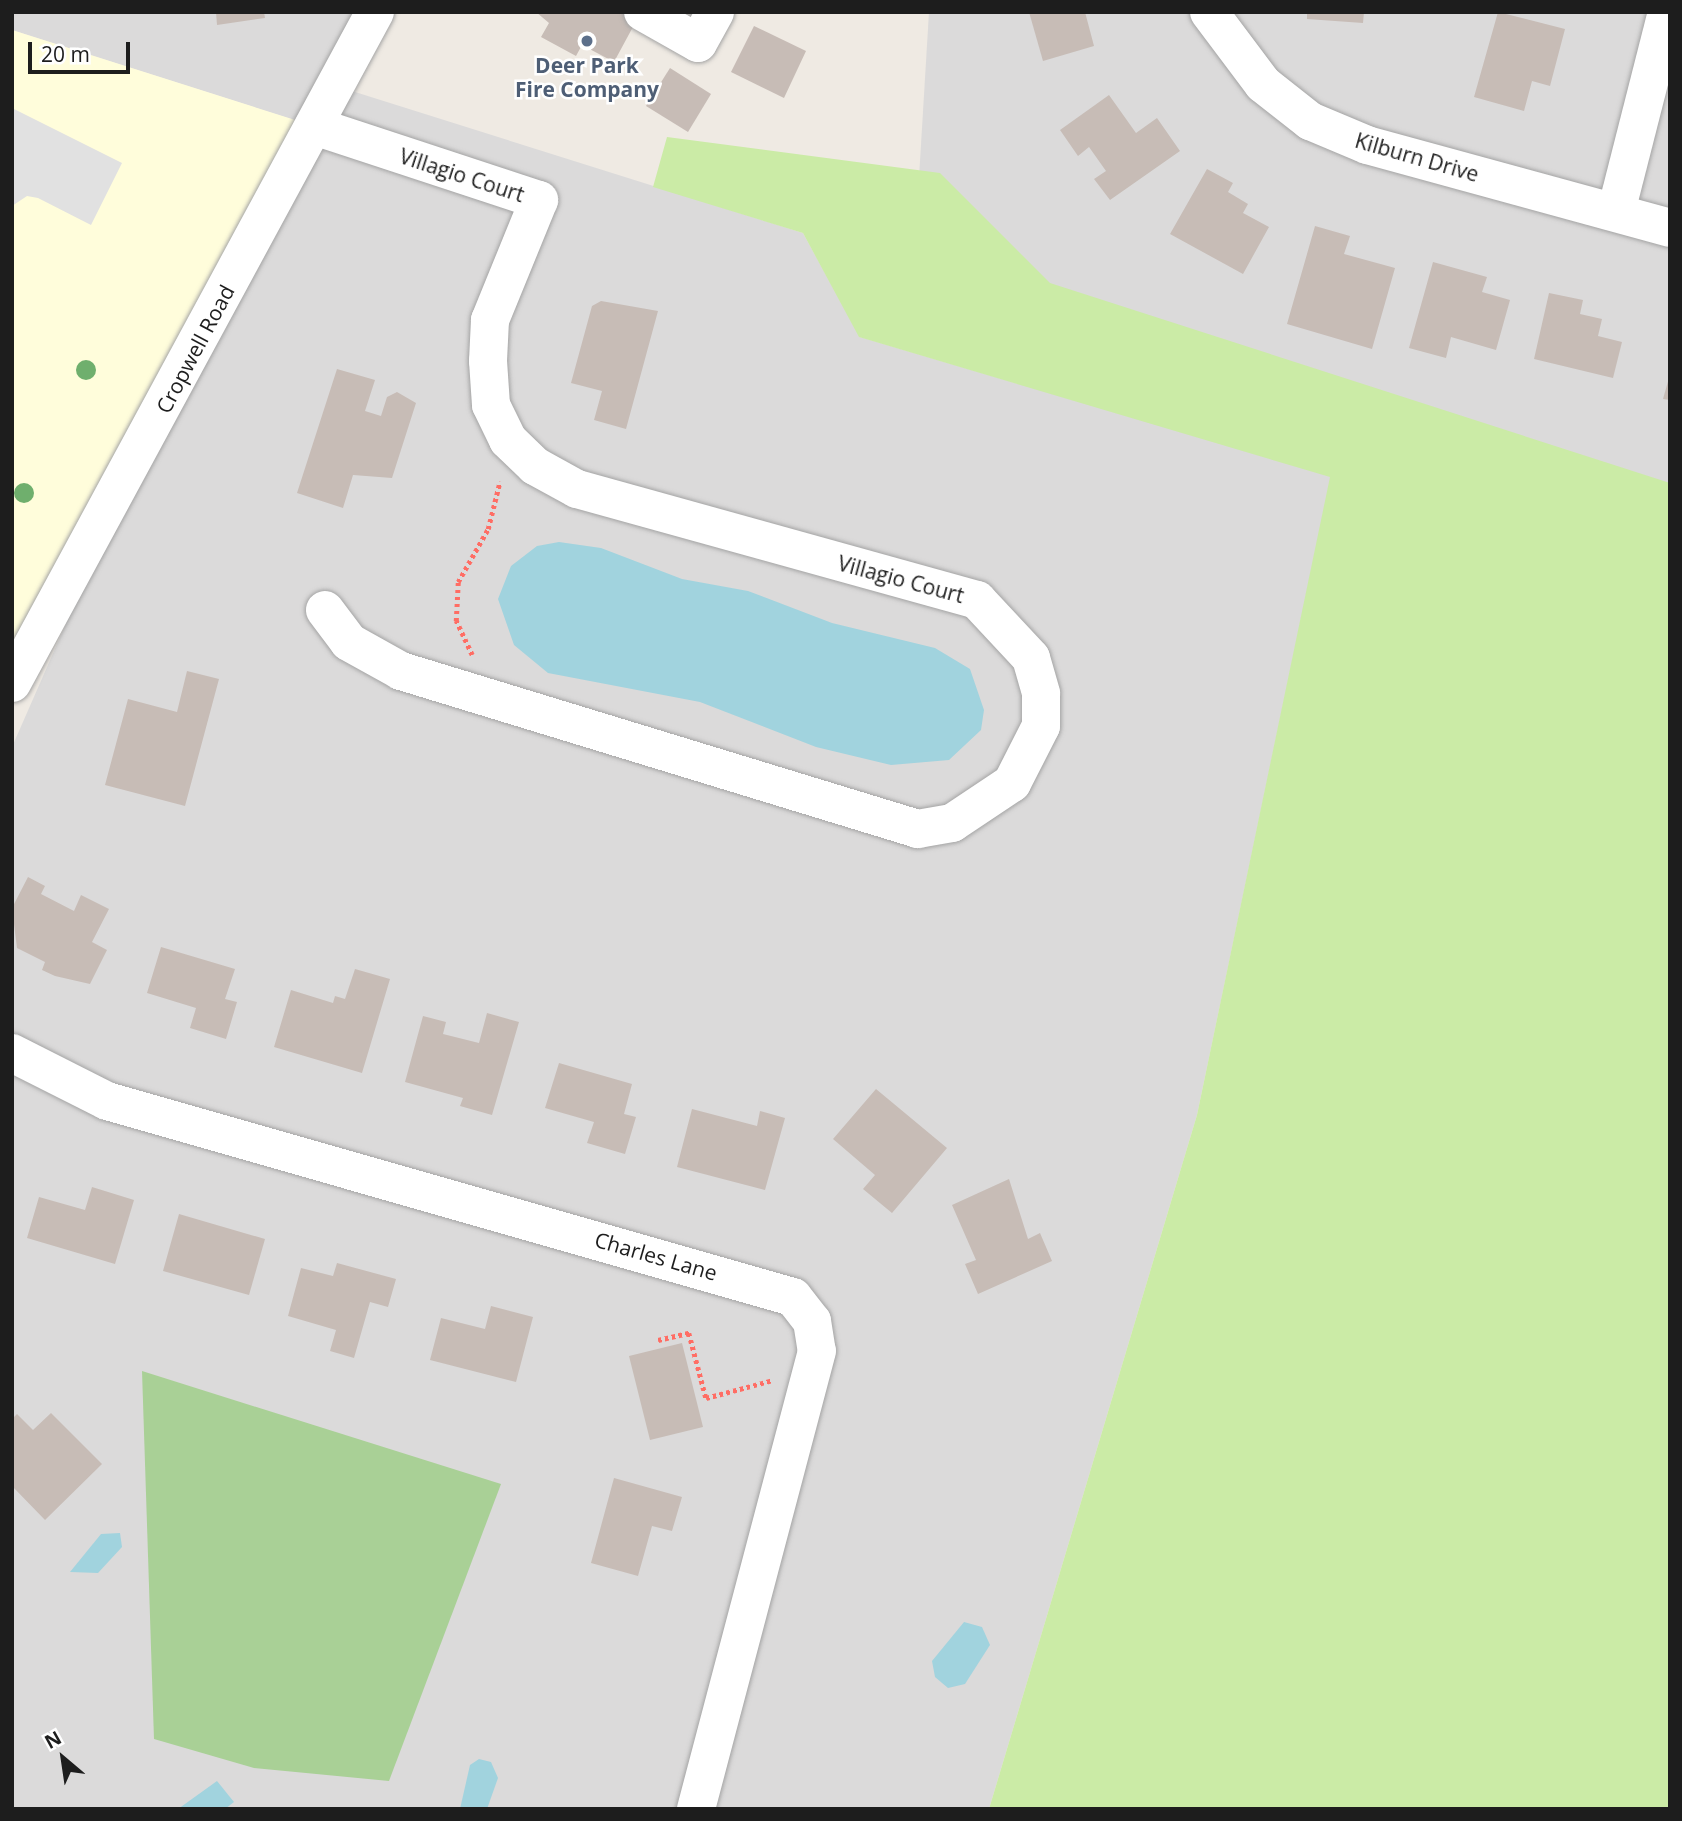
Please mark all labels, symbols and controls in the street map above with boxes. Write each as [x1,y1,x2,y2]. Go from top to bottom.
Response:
scale bar [32,28,133,72]
marker: Deer Park Fire Company [579,33,595,49]
text: 20 m [41,40,90,68]
place label: Deer Park Fire Company [515,52,659,102]
street label: Kilburn Drive [1352,127,1482,187]
street label: Villagio Court [396,143,528,207]
street label: Cropwell Road [151,281,239,417]
street label: Villagio Court [835,550,967,608]
street label: Charles Lane [592,1226,720,1286]
north arrow [28,1723,98,1793]
text: N [40,1725,66,1755]

